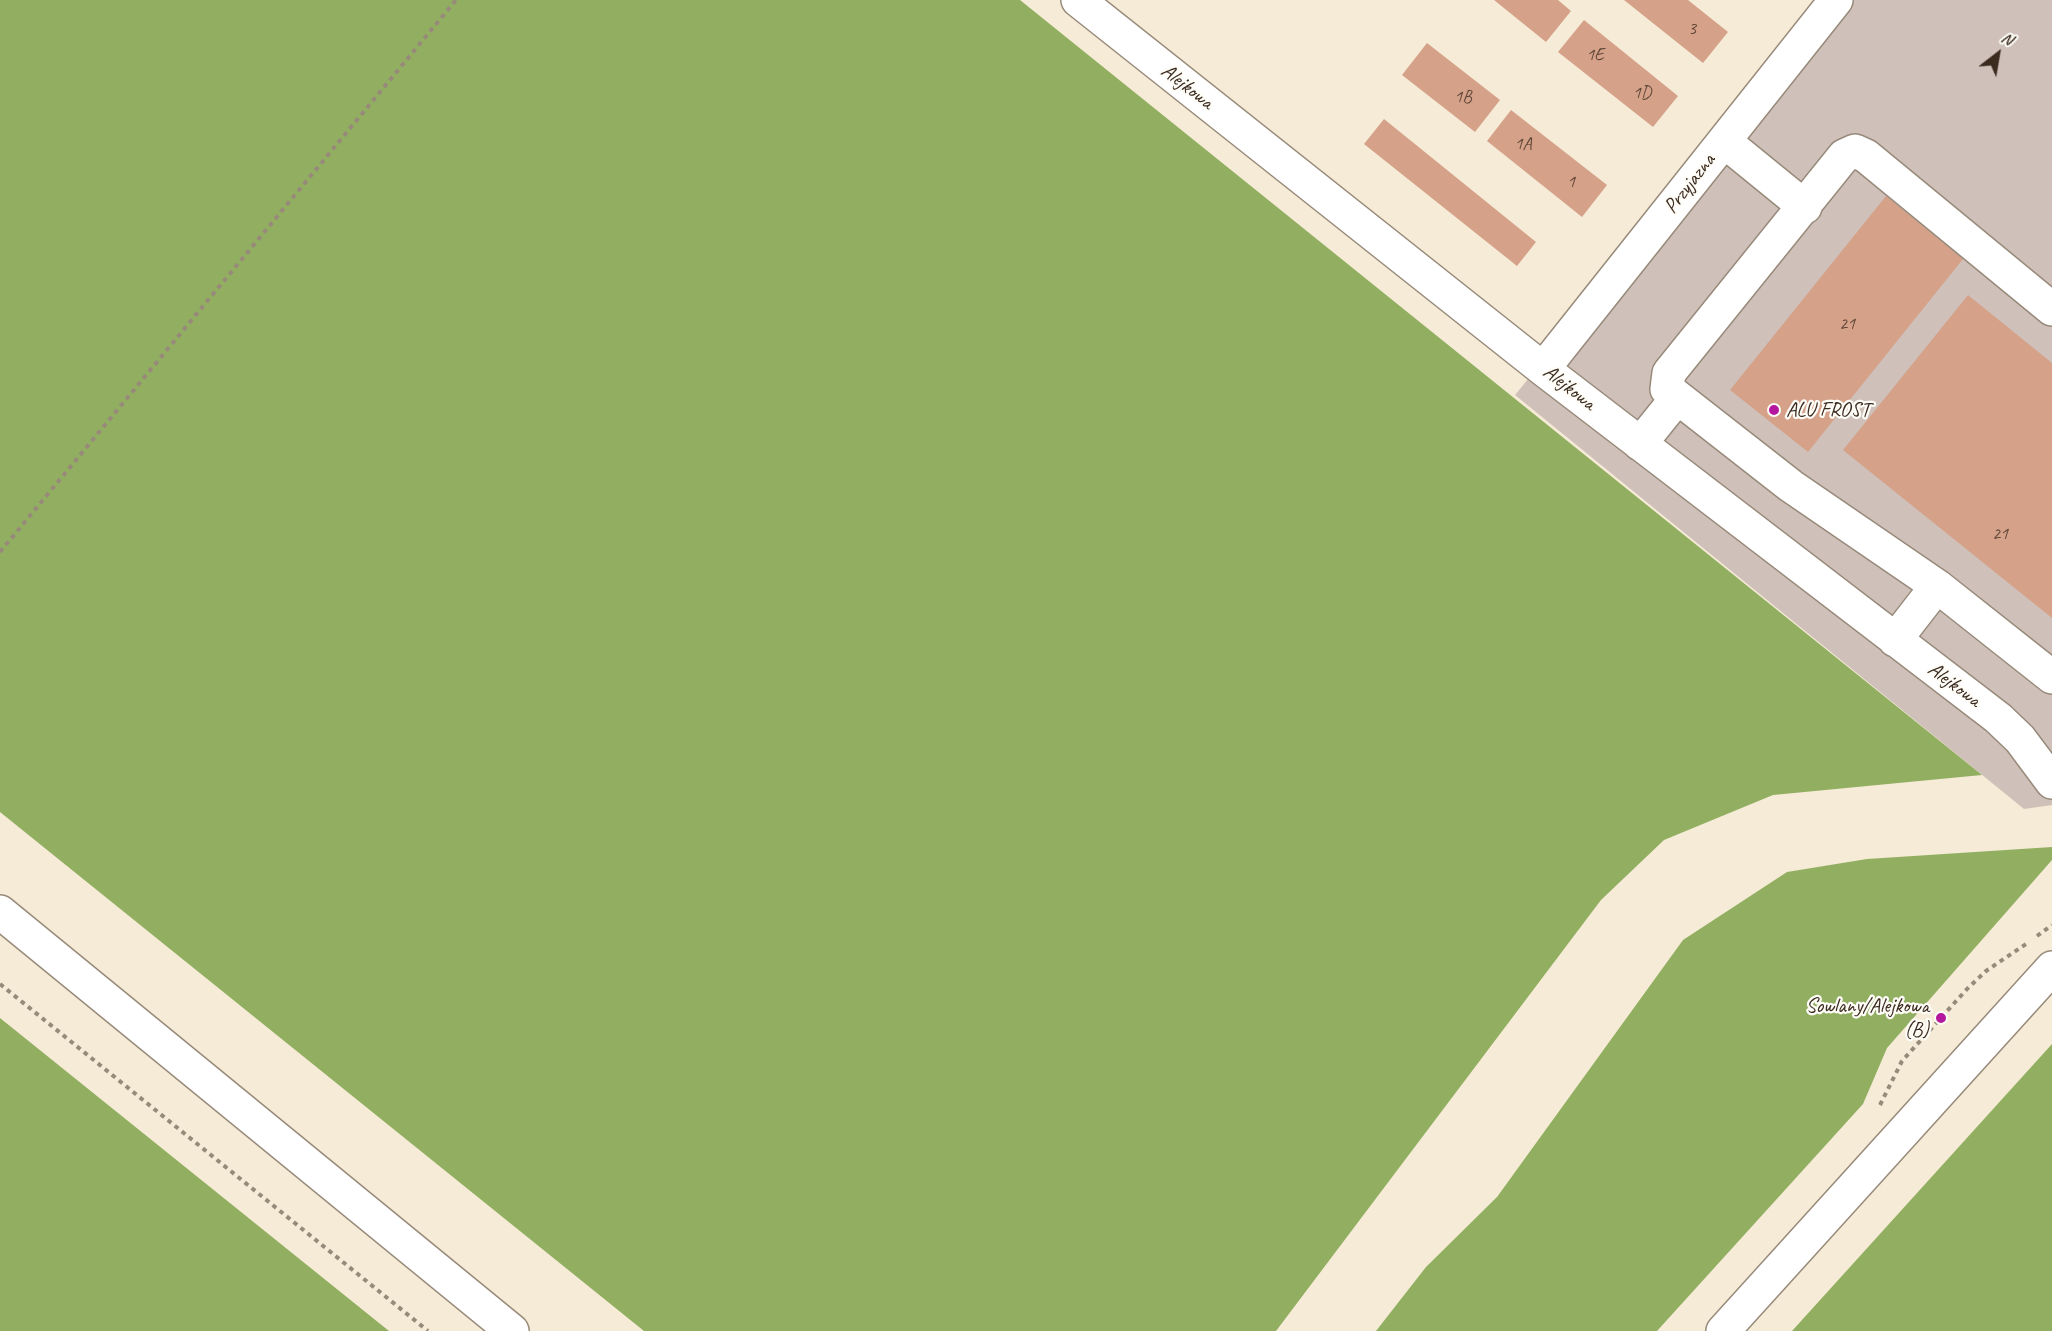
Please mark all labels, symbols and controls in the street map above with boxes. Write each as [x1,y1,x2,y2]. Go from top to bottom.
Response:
house number: 3 [1688,18,1696,40]
north arrow [1968,24,2028,84]
text: N [1998,27,2017,50]
house number: 1E [1586,44,1604,66]
street label: Alejkowa [1156,59,1218,115]
house number: 1D [1633,82,1651,104]
house number: 1B [1454,86,1472,108]
house number: 1A [1514,133,1532,155]
street label: Przyjazna [1659,149,1721,219]
house number: 1 [1567,171,1575,193]
house number: 21 [1839,313,1855,335]
street label: Alejkowa [1538,360,1600,416]
place label: ALU FROST [1786,397,1870,423]
marker: ALU FROST [1767,403,1781,417]
house number: 21 [1992,523,2008,545]
street label: Alejkowa [1923,657,1985,713]
place label: Sowlany/Alejkowa (B) [1806,993,1929,1043]
marker: Sowlany/Alejkowa (B) [1934,1011,1948,1025]

